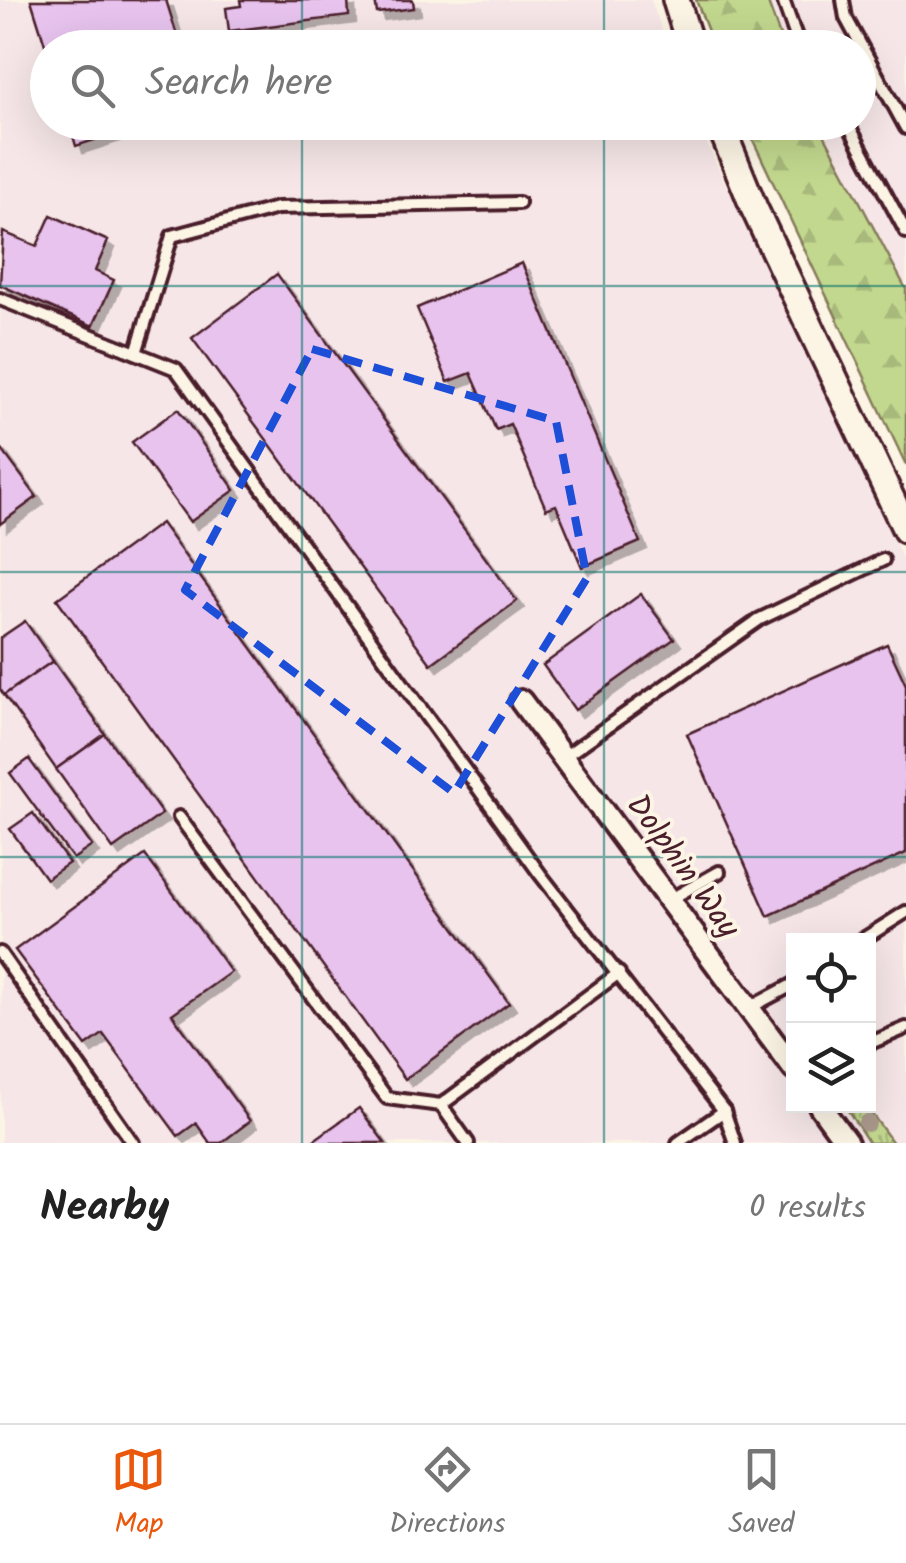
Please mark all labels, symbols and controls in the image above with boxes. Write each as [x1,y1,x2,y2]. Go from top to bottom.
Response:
search box [30,30,876,140]
text: Search here [145,55,332,115]
icon: search [65,58,120,113]
street label: Dolphin Way [612,784,753,951]
map controls [786,933,876,1113]
button: locate [786,933,876,1023]
button: layers [786,1023,876,1113]
text: Nearby [40,1175,169,1242]
text: 0 results [749,1183,866,1234]
tab: Map [111,1442,166,1547]
tab: Directions [389,1442,505,1547]
tab: Saved [728,1442,795,1547]

